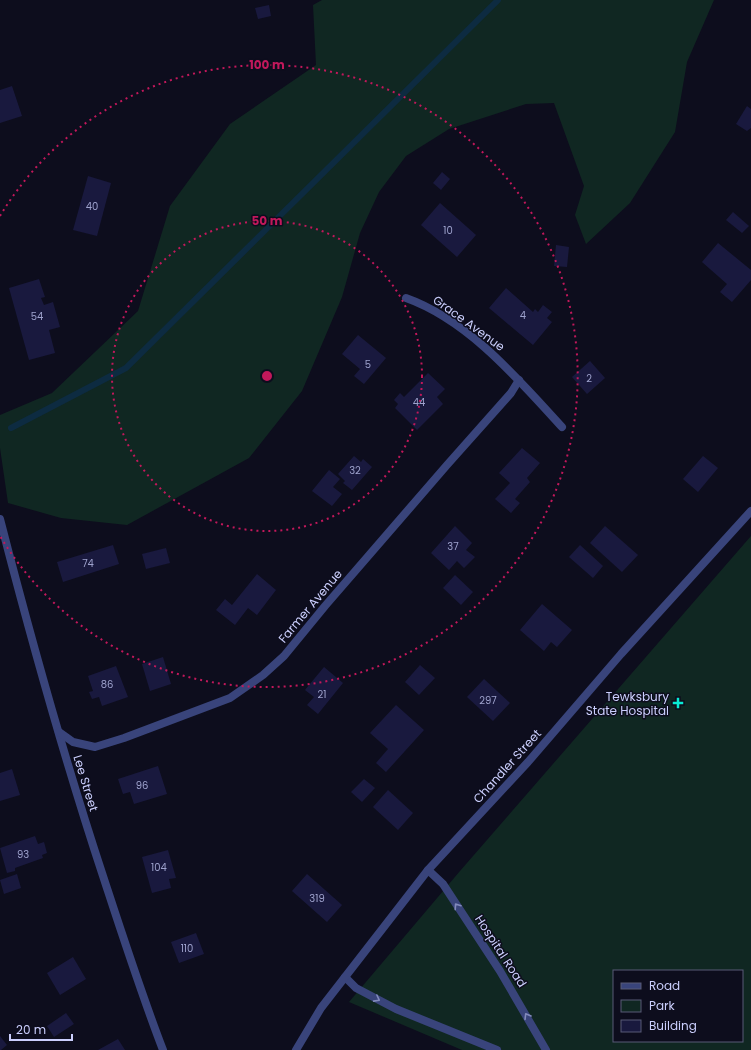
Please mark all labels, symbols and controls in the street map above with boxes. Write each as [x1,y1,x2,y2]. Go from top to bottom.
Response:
text: 100 m [249,56,285,73]
house number: 40 [86,199,98,214]
text: 50 m [252,212,283,229]
house number: 10 [443,223,453,238]
street label: Grace Avenue [430,291,508,355]
house number: 4 [520,308,526,323]
house number: 54 [31,309,43,324]
house number: 5 [365,357,371,372]
centre of rings [260,369,274,383]
house number: 2 [586,371,592,386]
house number: 44 [413,395,425,410]
house number: 32 [349,463,361,478]
house number: 37 [447,539,459,554]
house number: 74 [82,556,94,571]
street label: Farmer Avenue [274,566,346,646]
house number: 86 [101,677,113,692]
house number: 21 [318,687,326,702]
place label: Tewksbury State Hospital [586,688,669,719]
house number: 297 [479,693,497,708]
marker: Tewksbury State Hospital [672,697,684,709]
street label: Chandler Street [469,725,545,807]
street label: Lee Street [69,753,103,813]
house number: 96 [136,778,148,793]
house number: 93 [17,847,29,862]
house number: 104 [151,860,167,875]
house number: 319 [309,891,325,906]
one-way arrow [454,903,462,910]
street label: Hospital Road [471,912,531,990]
house number: 110 [181,941,193,956]
legend [613,970,743,1042]
text: Road [649,977,680,994]
one-way arrow [373,994,380,1001]
text: Park [649,997,676,1014]
one-way arrow [525,1013,532,1020]
scale bar [10,1016,72,1042]
text: Building [649,1017,697,1034]
text: 20 m [16,1021,46,1038]

